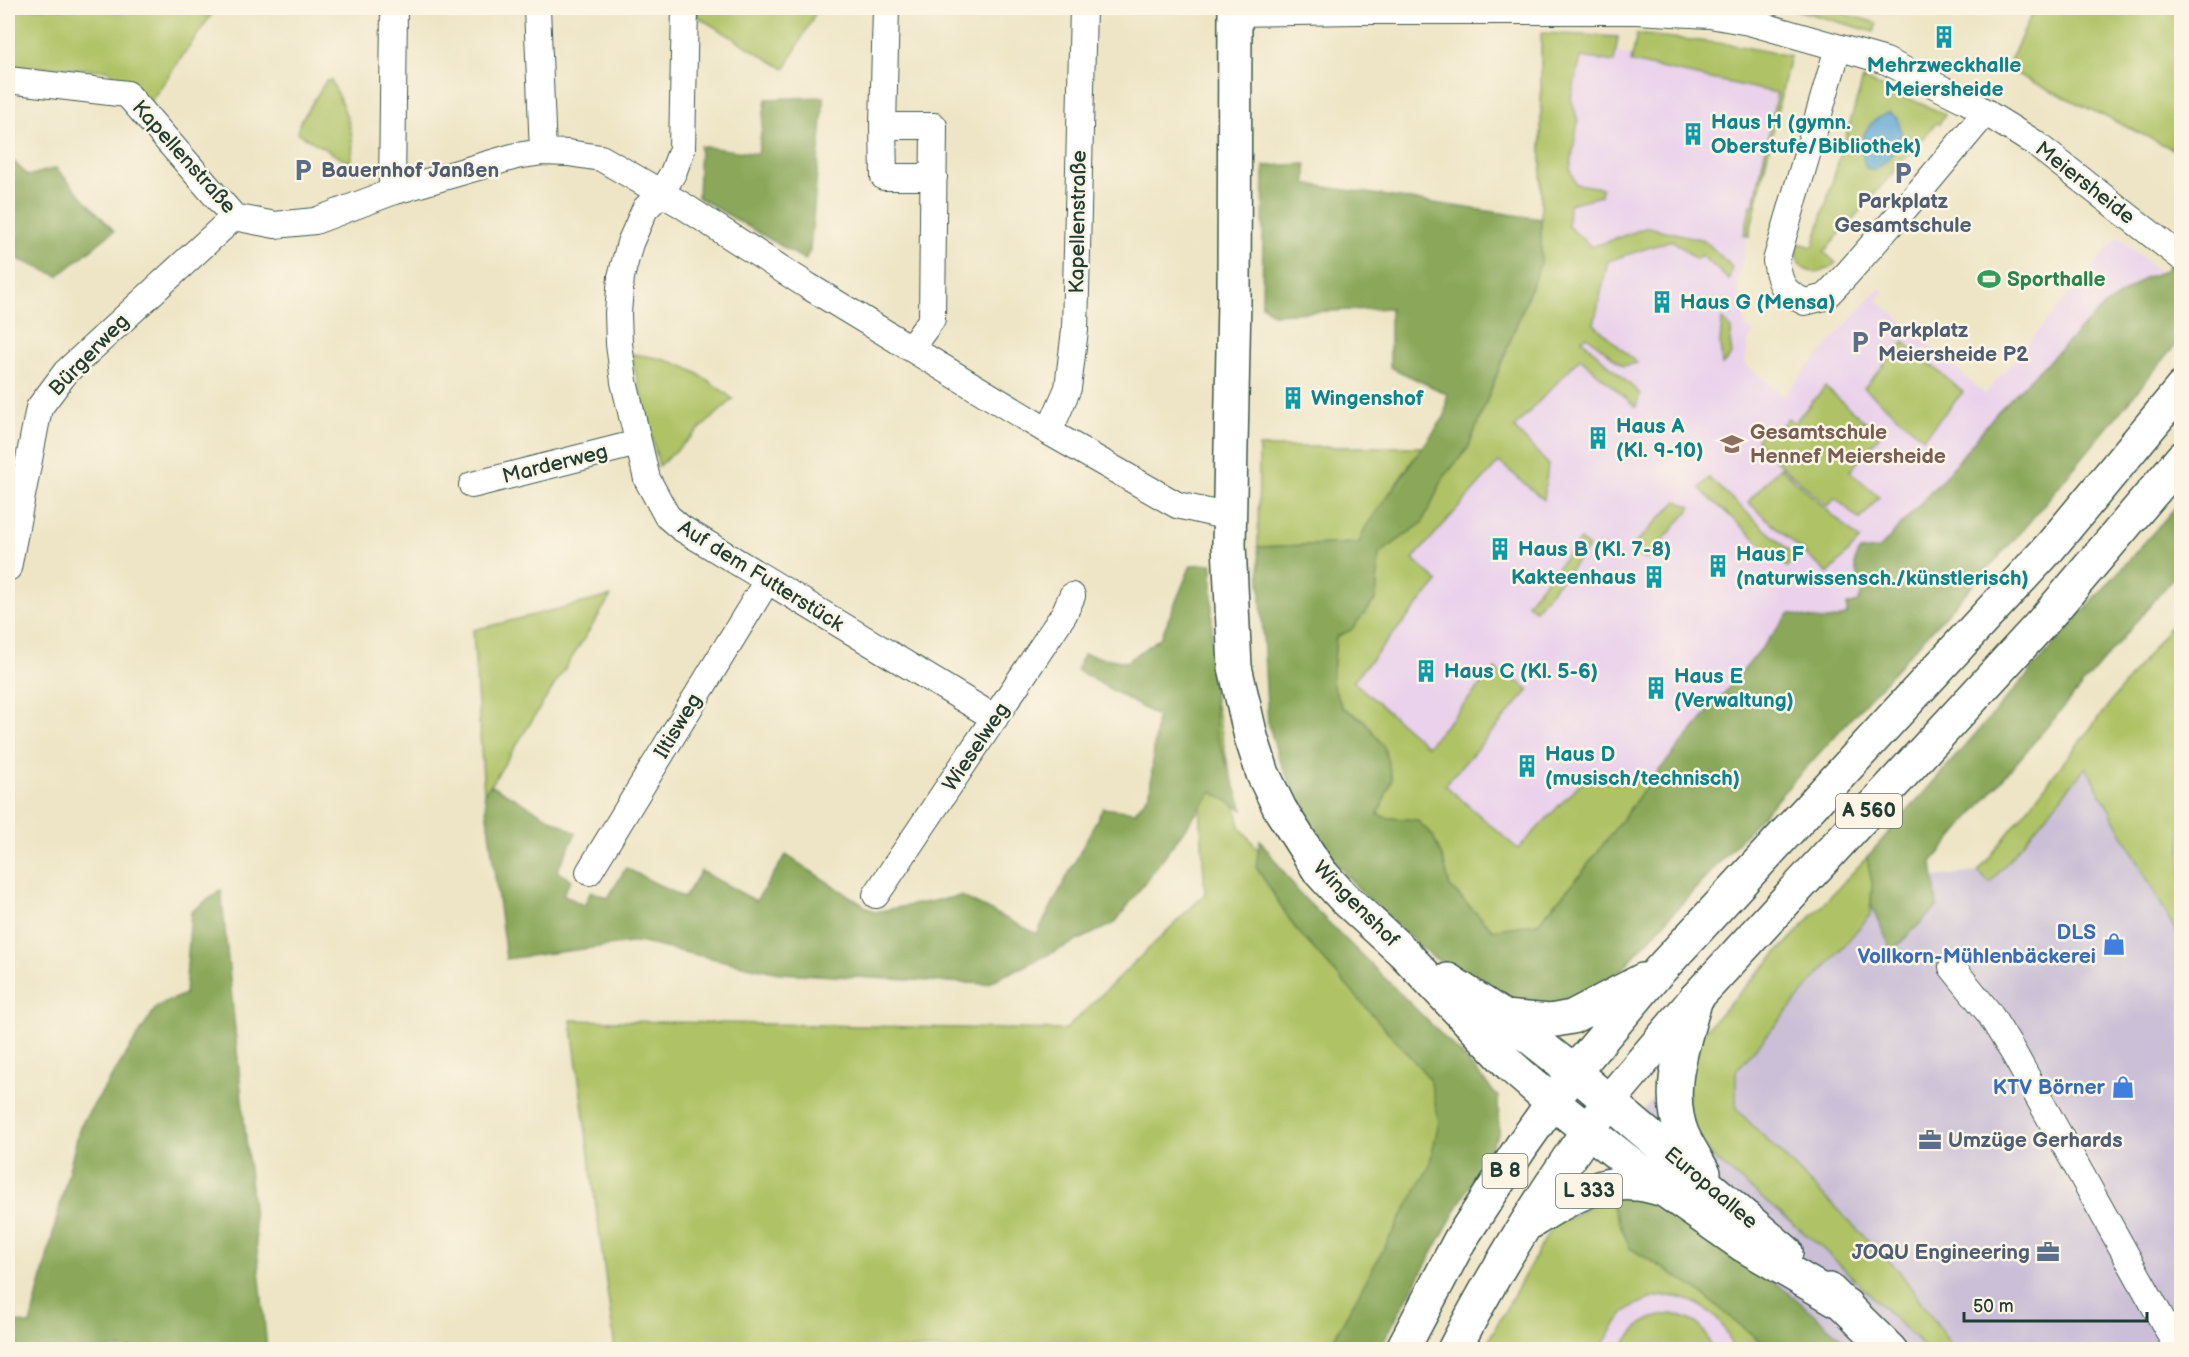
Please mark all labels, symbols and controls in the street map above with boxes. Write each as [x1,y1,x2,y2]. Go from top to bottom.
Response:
building icon: Mehrzweckhalle Meiersheide [1931,24,1957,50]
place label: Mehrzweckhalle Meiersheide [1867,53,2021,102]
street label: Kapellenstraße [127,95,241,219]
place label: Haus H (gymn. Oberstufe/Bibliothek) [1711,110,1921,159]
building icon: Haus H (gymn. Oberstufe/Bibliothek) [1680,121,1706,147]
street label: Meiersheide [2030,136,2140,230]
street label: Kapellenstraße [1064,150,1092,294]
parking icon: Bauernhof Janßen [290,157,316,183]
place label: Bauernhof Janßen [321,158,499,183]
parking icon: Parkplatz Gesamtschule [1890,160,1916,186]
place label: Parkplatz Gesamtschule [1834,189,1972,238]
sports icon: Sporthalle [1976,266,2002,292]
place label: Sporthalle [2007,267,2106,292]
building icon: Haus G (Mensa) [1649,289,1675,315]
place label: Haus G (Mensa) [1680,290,1836,315]
street label: Bürgerweg [44,309,134,401]
place label: Parkplatz Meiersheide P2 [1878,318,2029,367]
parking icon: Parkplatz Meiersheide P2 [1847,329,1873,355]
building icon: Wingenshof [1280,385,1306,411]
place label: Wingenshof [1311,386,1425,411]
place label: Haus A (Kl. 9-10) [1616,414,1703,463]
place label: Gesamtschule Hennef Meiersheide [1750,420,1946,469]
building icon: Haus A (Kl. 9-10) [1585,425,1611,451]
school or university icon: Gesamtschule Hennef Meiersheide [1719,431,1745,457]
street label: Marderweg [500,439,610,489]
street label: Auf dem Futterstück [674,515,849,637]
building icon: Haus B (Kl. 7-8) [1487,536,1513,562]
place label: Haus B (Kl. 7-8) [1518,537,1671,562]
place label: Haus F (naturwissensch./künstlerisch) [1736,542,2029,591]
building icon: Haus F (naturwissensch./künstlerisch) [1705,553,1731,579]
building icon: Kakteenhaus [1641,564,1667,590]
place label: Kakteenhaus [1511,565,1636,590]
building icon: Haus C (Kl. 5-6) [1413,658,1439,684]
place label: Haus C (Kl. 5-6) [1444,659,1598,684]
place label: Haus E (Verwaltung) [1674,664,1794,713]
building icon: Haus E (Verwaltung) [1643,675,1669,701]
street label: Iltisweg [649,689,707,763]
street label: Wieselweg [937,698,1015,796]
place label: Haus D (musisch/technisch) [1545,742,1740,791]
building icon: Haus D (musisch/technisch) [1514,753,1540,779]
road number: A 560 [1836,794,1902,828]
street label: Wingenshof [1308,856,1405,953]
place label: DLS Vollkorn-Mühlenbäckerei [1858,920,2096,969]
shop icon: DLS Vollkorn-Mühlenbäckerei [2101,931,2127,957]
shop icon: KTV Börner [2110,1074,2136,1100]
place label: KTV Börner [1993,1075,2106,1100]
office icon: Umzüge Gerhards [1917,1127,1943,1153]
place label: Umzüge Gerhards [1948,1128,2122,1153]
street label: Europaallee [1659,1142,1763,1234]
road number: B 8 [1482,1154,1528,1188]
road number: L 333 [1556,1174,1622,1208]
office icon: JOQU Engineering [2035,1239,2061,1265]
place label: JOQU Engineering [1852,1240,2030,1265]
scale bar [1964,1285,2147,1323]
text: 50 m [1973,1296,2014,1317]

